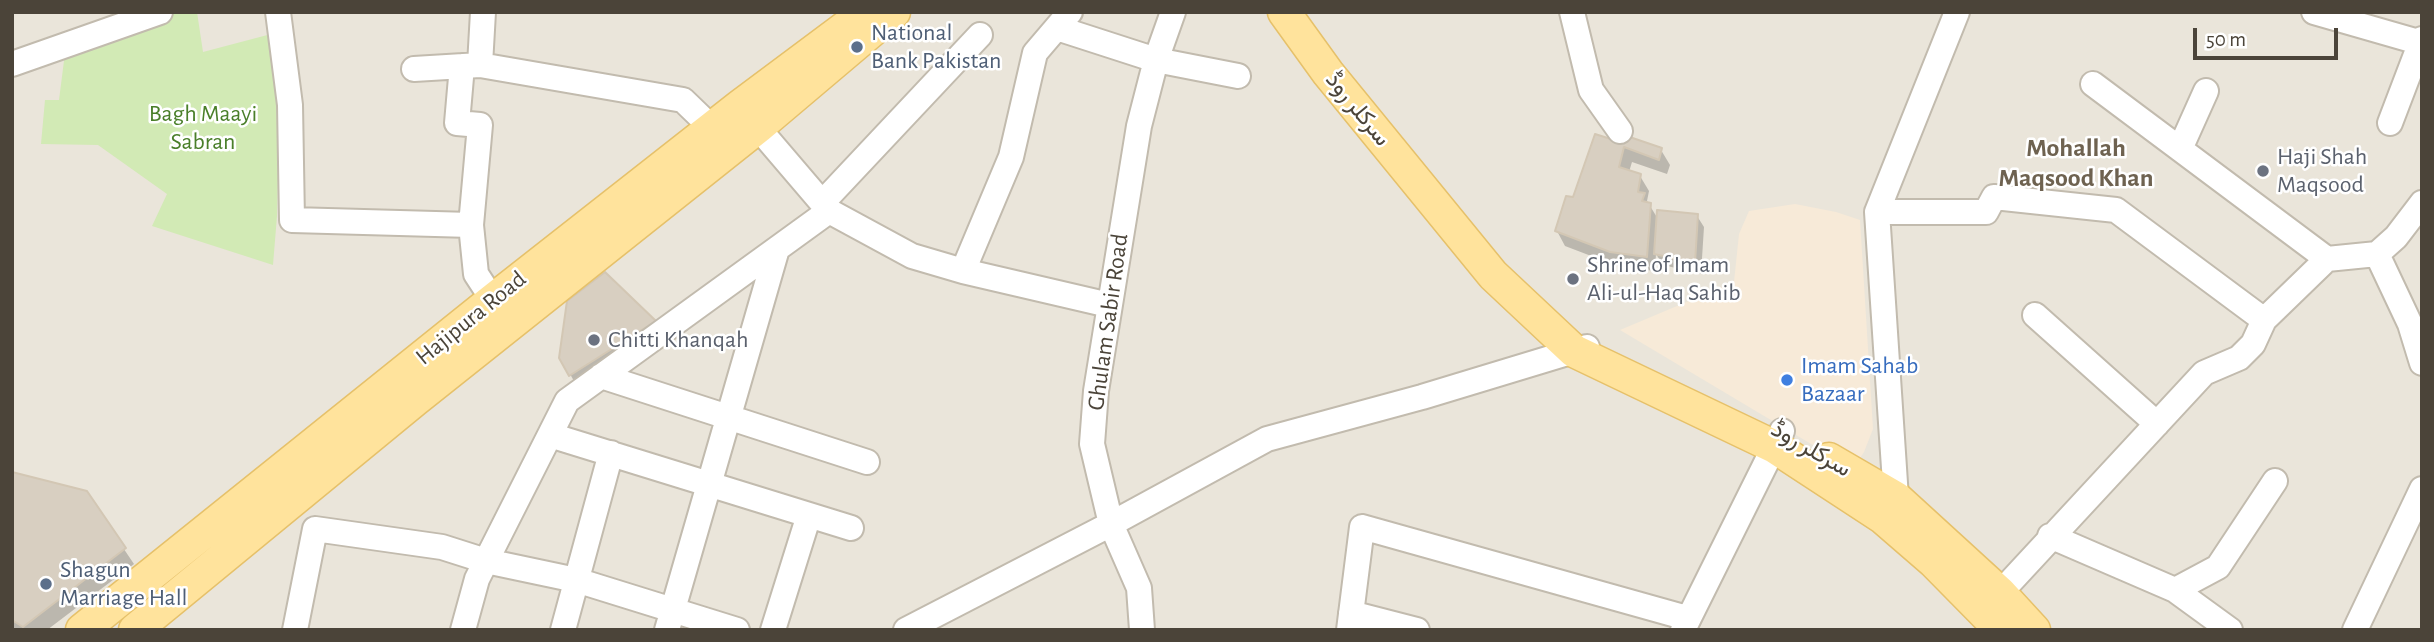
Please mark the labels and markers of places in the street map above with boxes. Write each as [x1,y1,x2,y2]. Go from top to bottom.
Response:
place label: National Bank Pakistan [871,19,1001,75]
marker: National Bank Pakistan [849,39,865,55]
place label: Haji Shah Maqsood [2277,143,2367,199]
marker: Haji Shah Maqsood [2255,163,2271,179]
place label: Shrine of Imam Ali-ul-Haq Sahib [1587,251,1741,307]
marker: Shrine of Imam Ali-ul-Haq Sahib [1565,271,1581,287]
place label: Chitti Khanqah [608,326,748,354]
marker: Chitti Khanqah [586,332,602,348]
place label: Imam Sahab Bazaar [1801,352,1918,408]
marker: Imam Sahab Bazaar [1779,372,1795,388]
place label: Shagun Marriage Hall [60,556,188,612]
marker: Shagun Marriage Hall [38,576,54,592]

